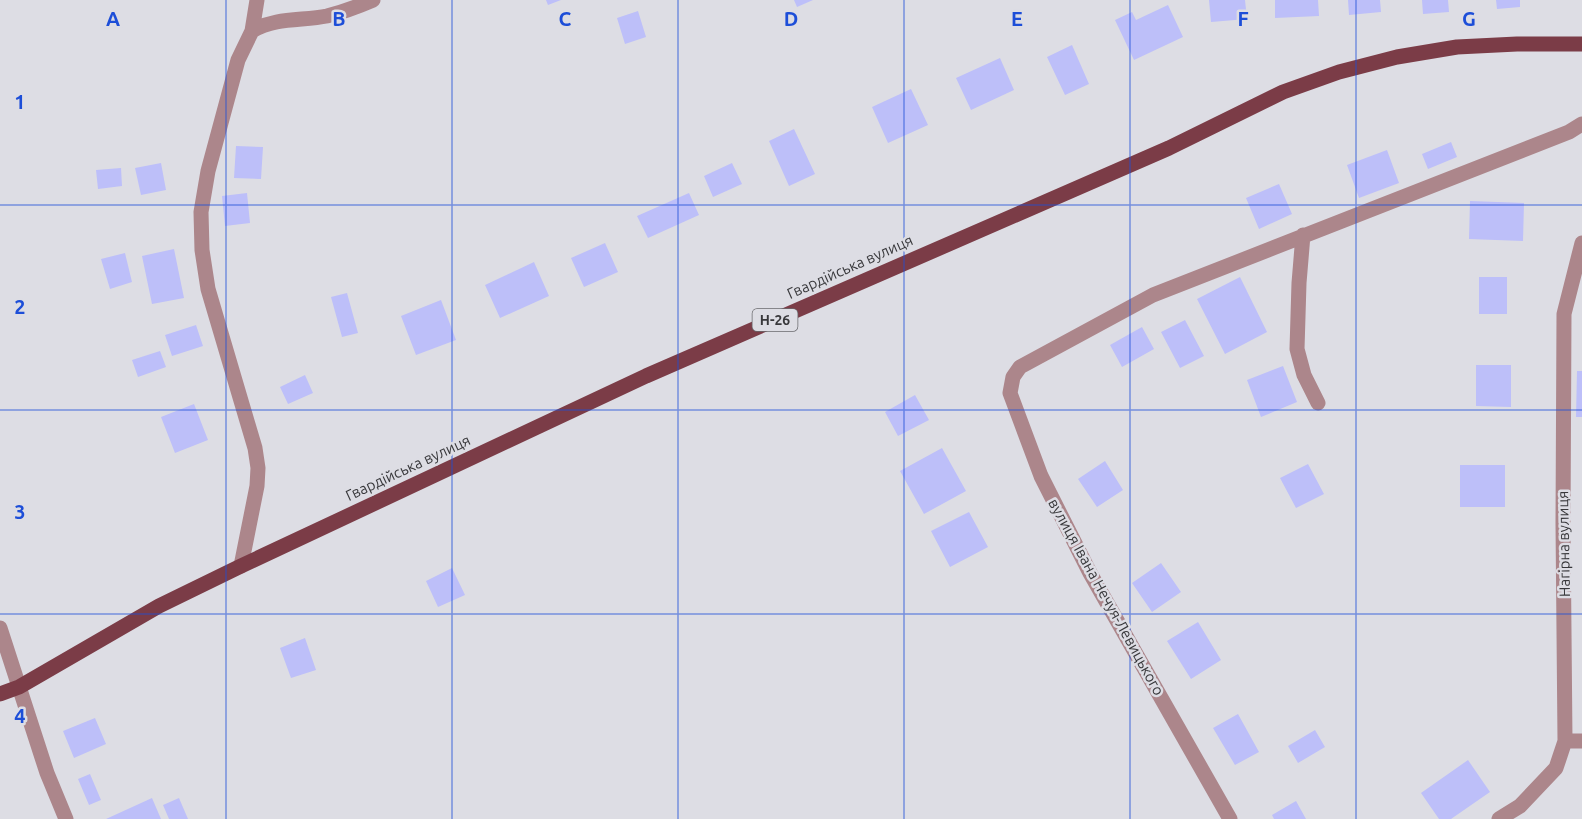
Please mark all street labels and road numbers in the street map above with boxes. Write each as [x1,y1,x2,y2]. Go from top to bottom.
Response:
street label: Гвардійська вулиця [784,231,915,302]
road number: Н-26 [752,309,798,331]
street label: Гвардійська вулиця [343,431,473,504]
street label: Нагірна вулиця [1554,491,1573,597]
street label: вулиця Івана Нечуя-Левицького [1045,495,1168,698]

